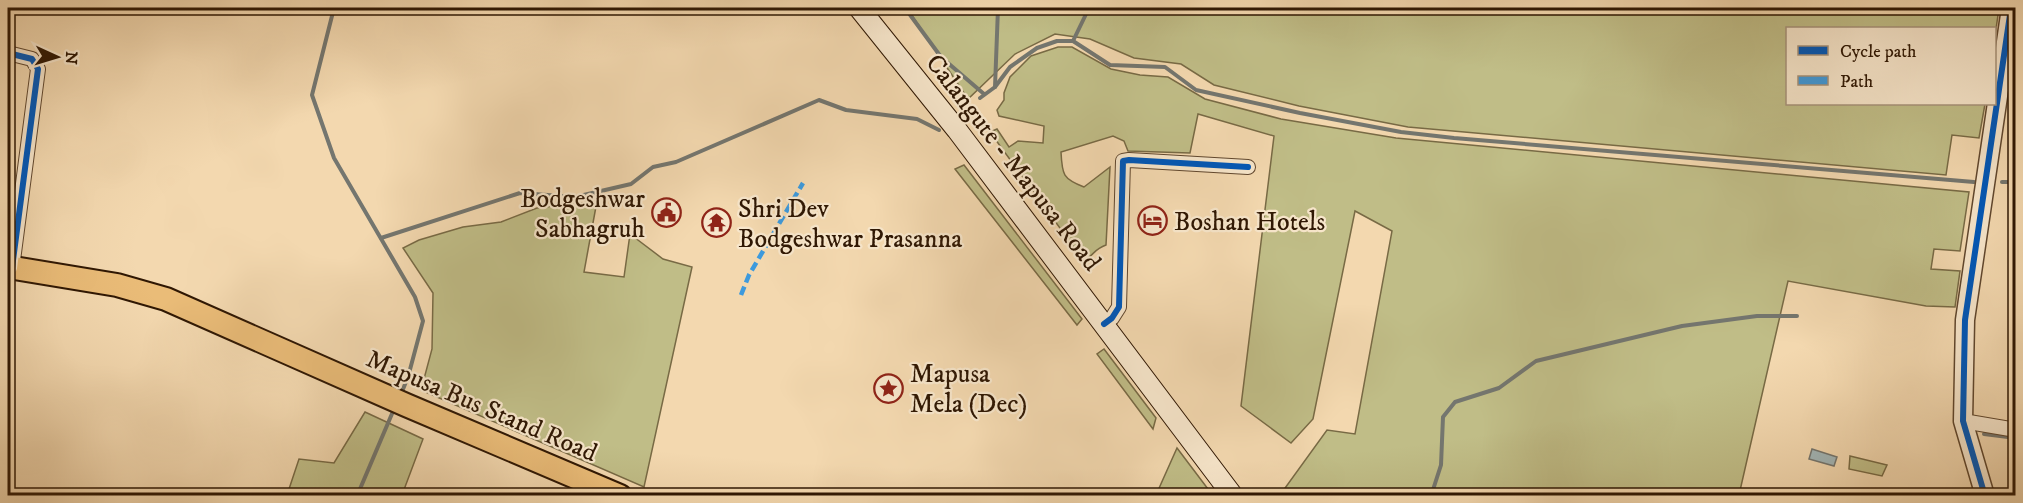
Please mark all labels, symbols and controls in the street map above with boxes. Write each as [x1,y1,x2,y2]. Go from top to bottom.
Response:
north arrow [27,27,87,87]
legend [1786,27,1996,105]
text: Cycle path [1840,41,1917,63]
street label: Calangute - Mapusa Road [918,48,1108,278]
text: N [61,51,81,65]
text: Path [1840,71,1874,93]
place label: Bodgeshwar Sabhagruh [520,183,645,246]
place label: Shri Dev Bodgeshwar Prasanna [738,193,962,256]
public building icon: Bodgeshwar Sabhagruh [650,197,682,229]
hotel icon: Boshan Hotels [1137,205,1169,237]
place label: Boshan Hotels [1174,206,1325,239]
temple icon: Shri Dev Bodgeshwar Prasanna [701,207,733,239]
street label: Mapusa Bus Stand Road [361,343,602,470]
place label: Mapusa Mela (Dec) [910,358,1027,421]
place icon: Mapusa Mela (Dec) [873,372,905,404]

